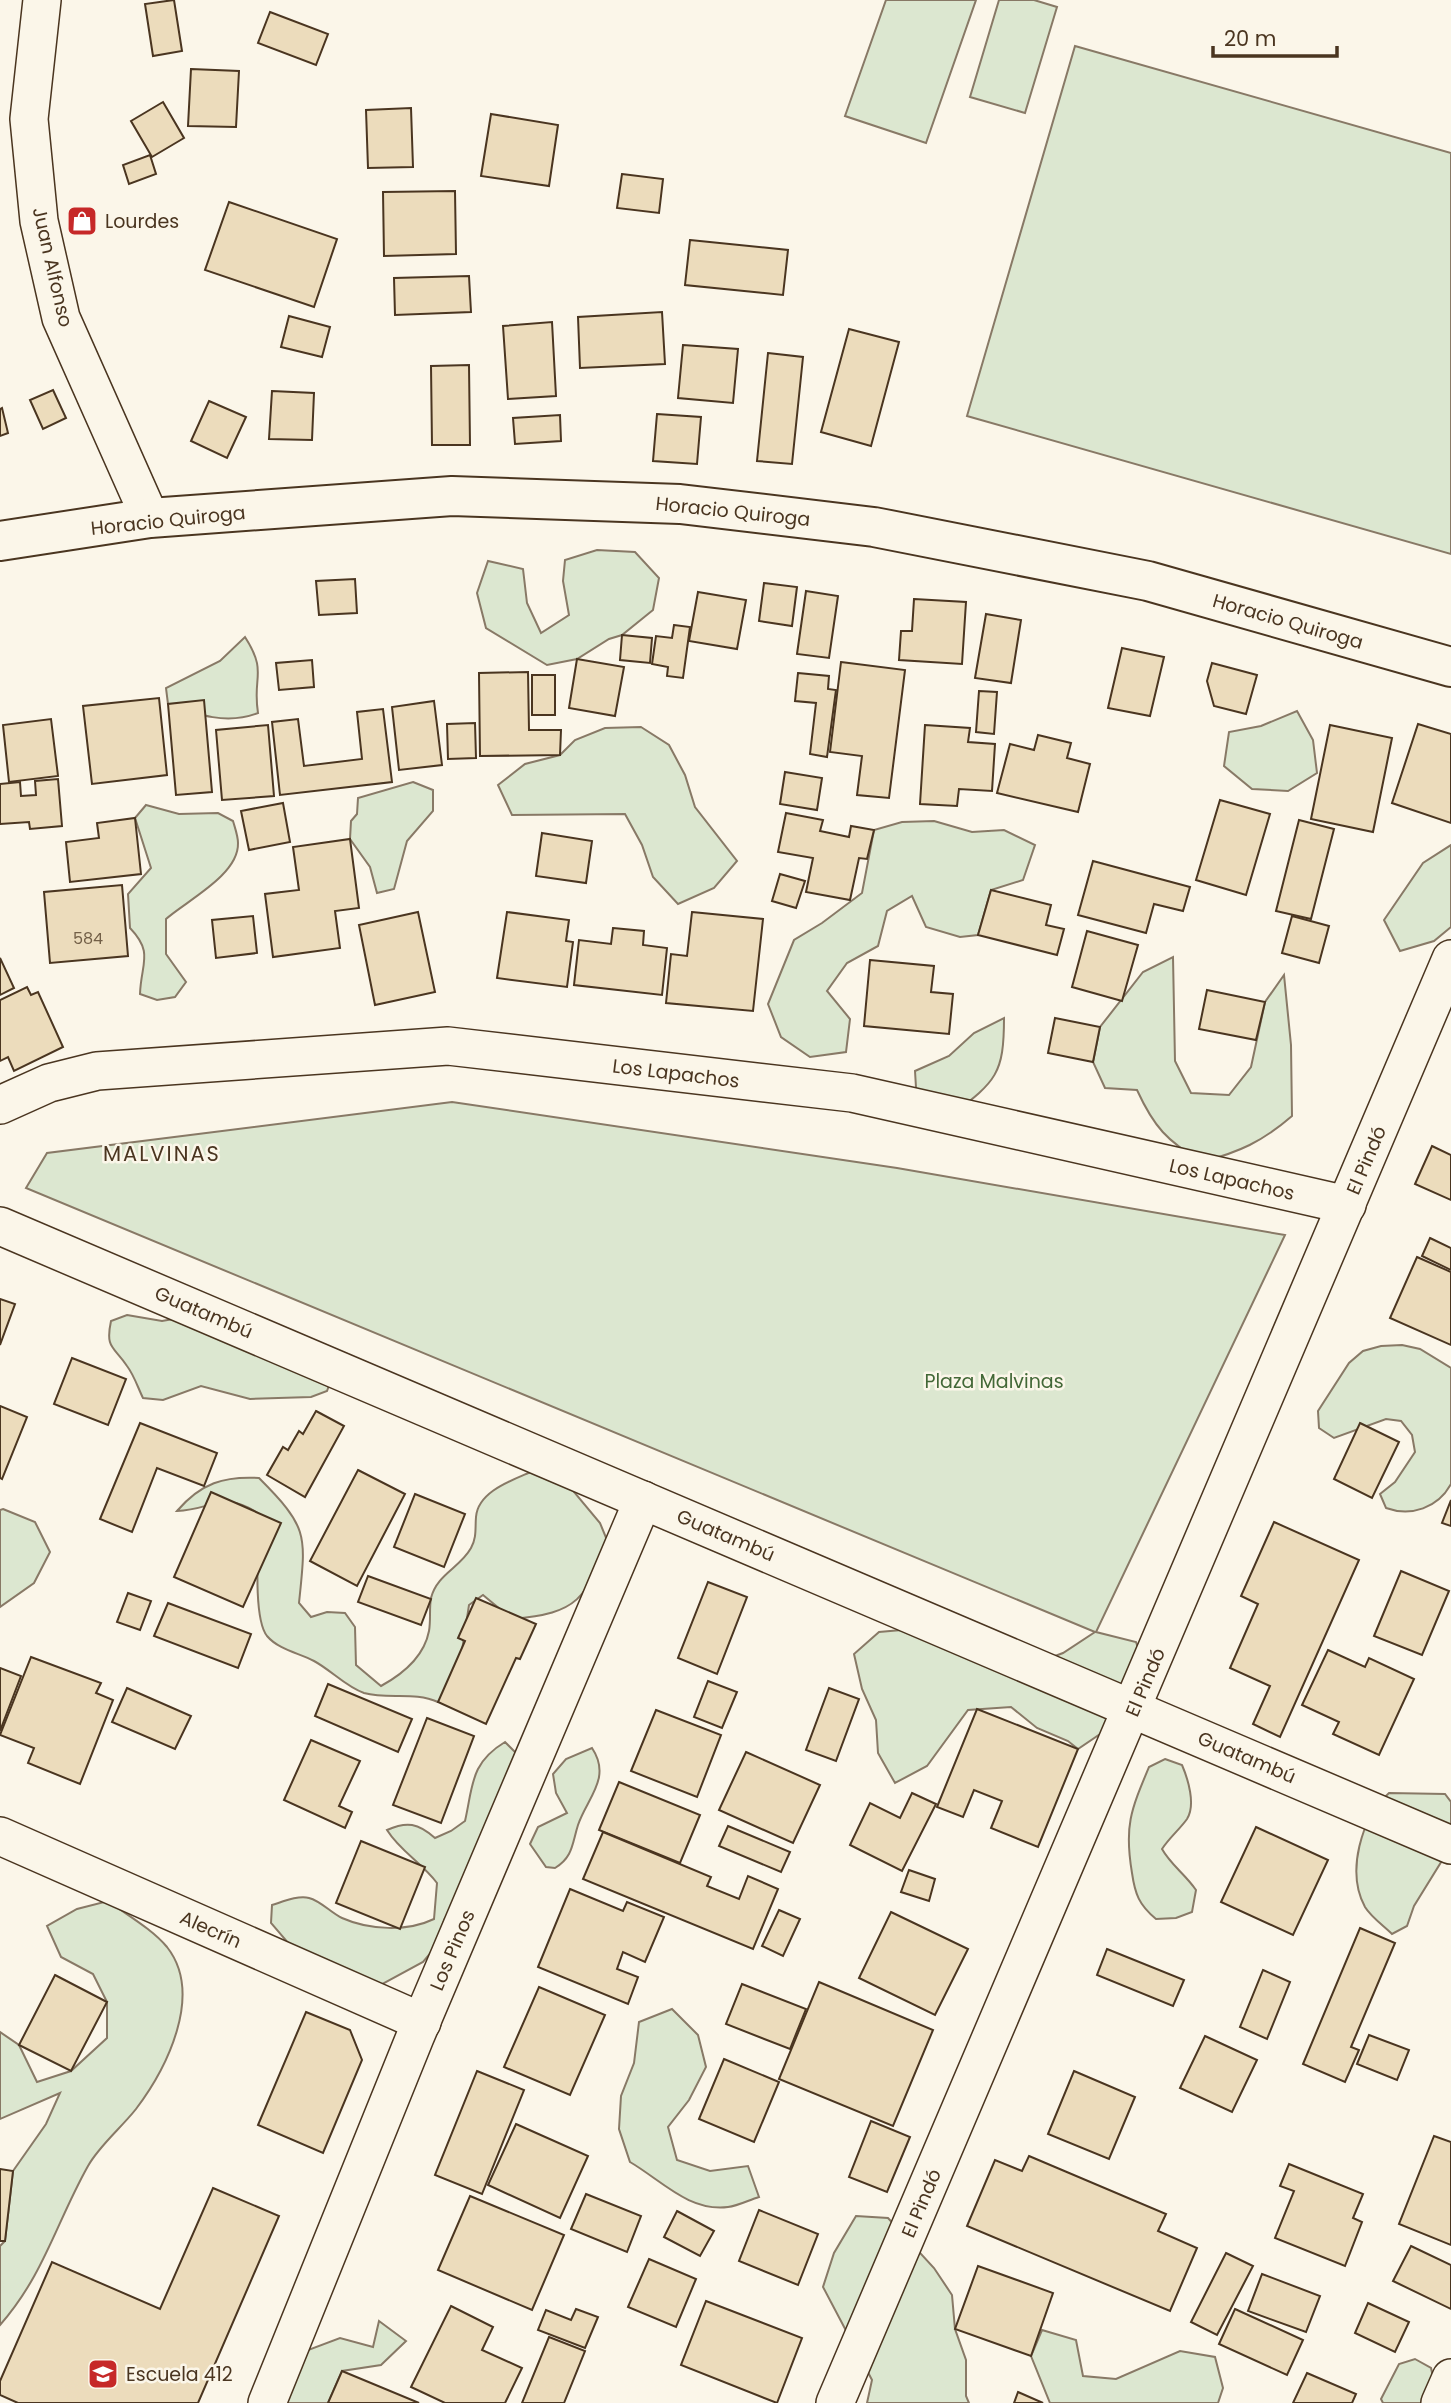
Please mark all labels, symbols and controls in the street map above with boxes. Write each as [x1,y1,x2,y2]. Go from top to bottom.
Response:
scale bar [1213,14,1337,58]
text: 20 m [1224,24,1277,53]
street label: Juan Alfonso [26,204,79,330]
shop icon: Lourdes [65,204,99,238]
place label: Lourdes [105,208,179,235]
street label: Horacio Quiroga [654,490,812,533]
street label: Horacio Quiroga [89,499,247,542]
street label: Horacio Quiroga [1209,587,1366,656]
house number: 584 [73,927,103,950]
street label: Los Lapachos [611,1052,741,1095]
street label: El Pindó [1340,1122,1393,1199]
district label: MALVINAS [103,1139,221,1168]
street label: Los Lapachos [1167,1152,1297,1207]
street label: Guatambú [151,1280,257,1345]
park label: Plaza Malvinas [924,1368,1064,1395]
street label: Guatambú [673,1503,779,1568]
street label: El Pindó [1119,1644,1172,1721]
street label: Guatambú [1194,1725,1300,1790]
street label: Alecrín [176,1904,246,1955]
street label: Los Pinos [423,1906,482,1995]
street label: El Pindó [895,2165,948,2242]
school or university icon: Escuela 412 [86,2357,120,2391]
place label: Escuela 412 [126,2361,233,2388]

